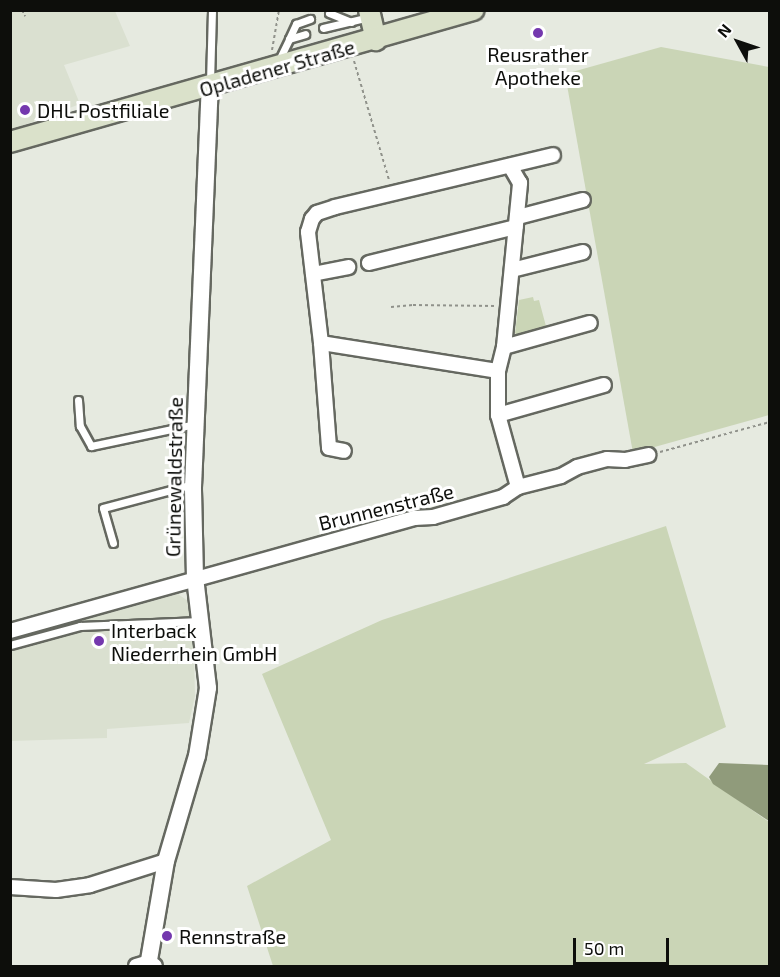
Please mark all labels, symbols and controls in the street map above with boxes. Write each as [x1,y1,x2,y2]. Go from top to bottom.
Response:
north arrow [708,12,768,72]
text: N [713,20,735,41]
marker: Reusrather Apotheke [531,26,545,40]
street label: Opladener Straße [196,34,358,102]
place label: Reusrather Apotheke [487,42,589,89]
place label: DHL Postfiliale [37,98,170,122]
marker: DHL Postfiliale [18,103,32,117]
street label: Grünewaldstraße [161,397,187,557]
street label: Brunnenstraße [316,479,456,535]
place label: Interback Niederrhein GmbH [111,618,277,665]
marker: Interback Niederrhein GmbH [92,634,106,648]
place label: Rennstraße [179,924,286,948]
scale bar [576,926,672,964]
marker: Rennstraße [160,929,174,943]
text: 50 m [584,937,624,959]

